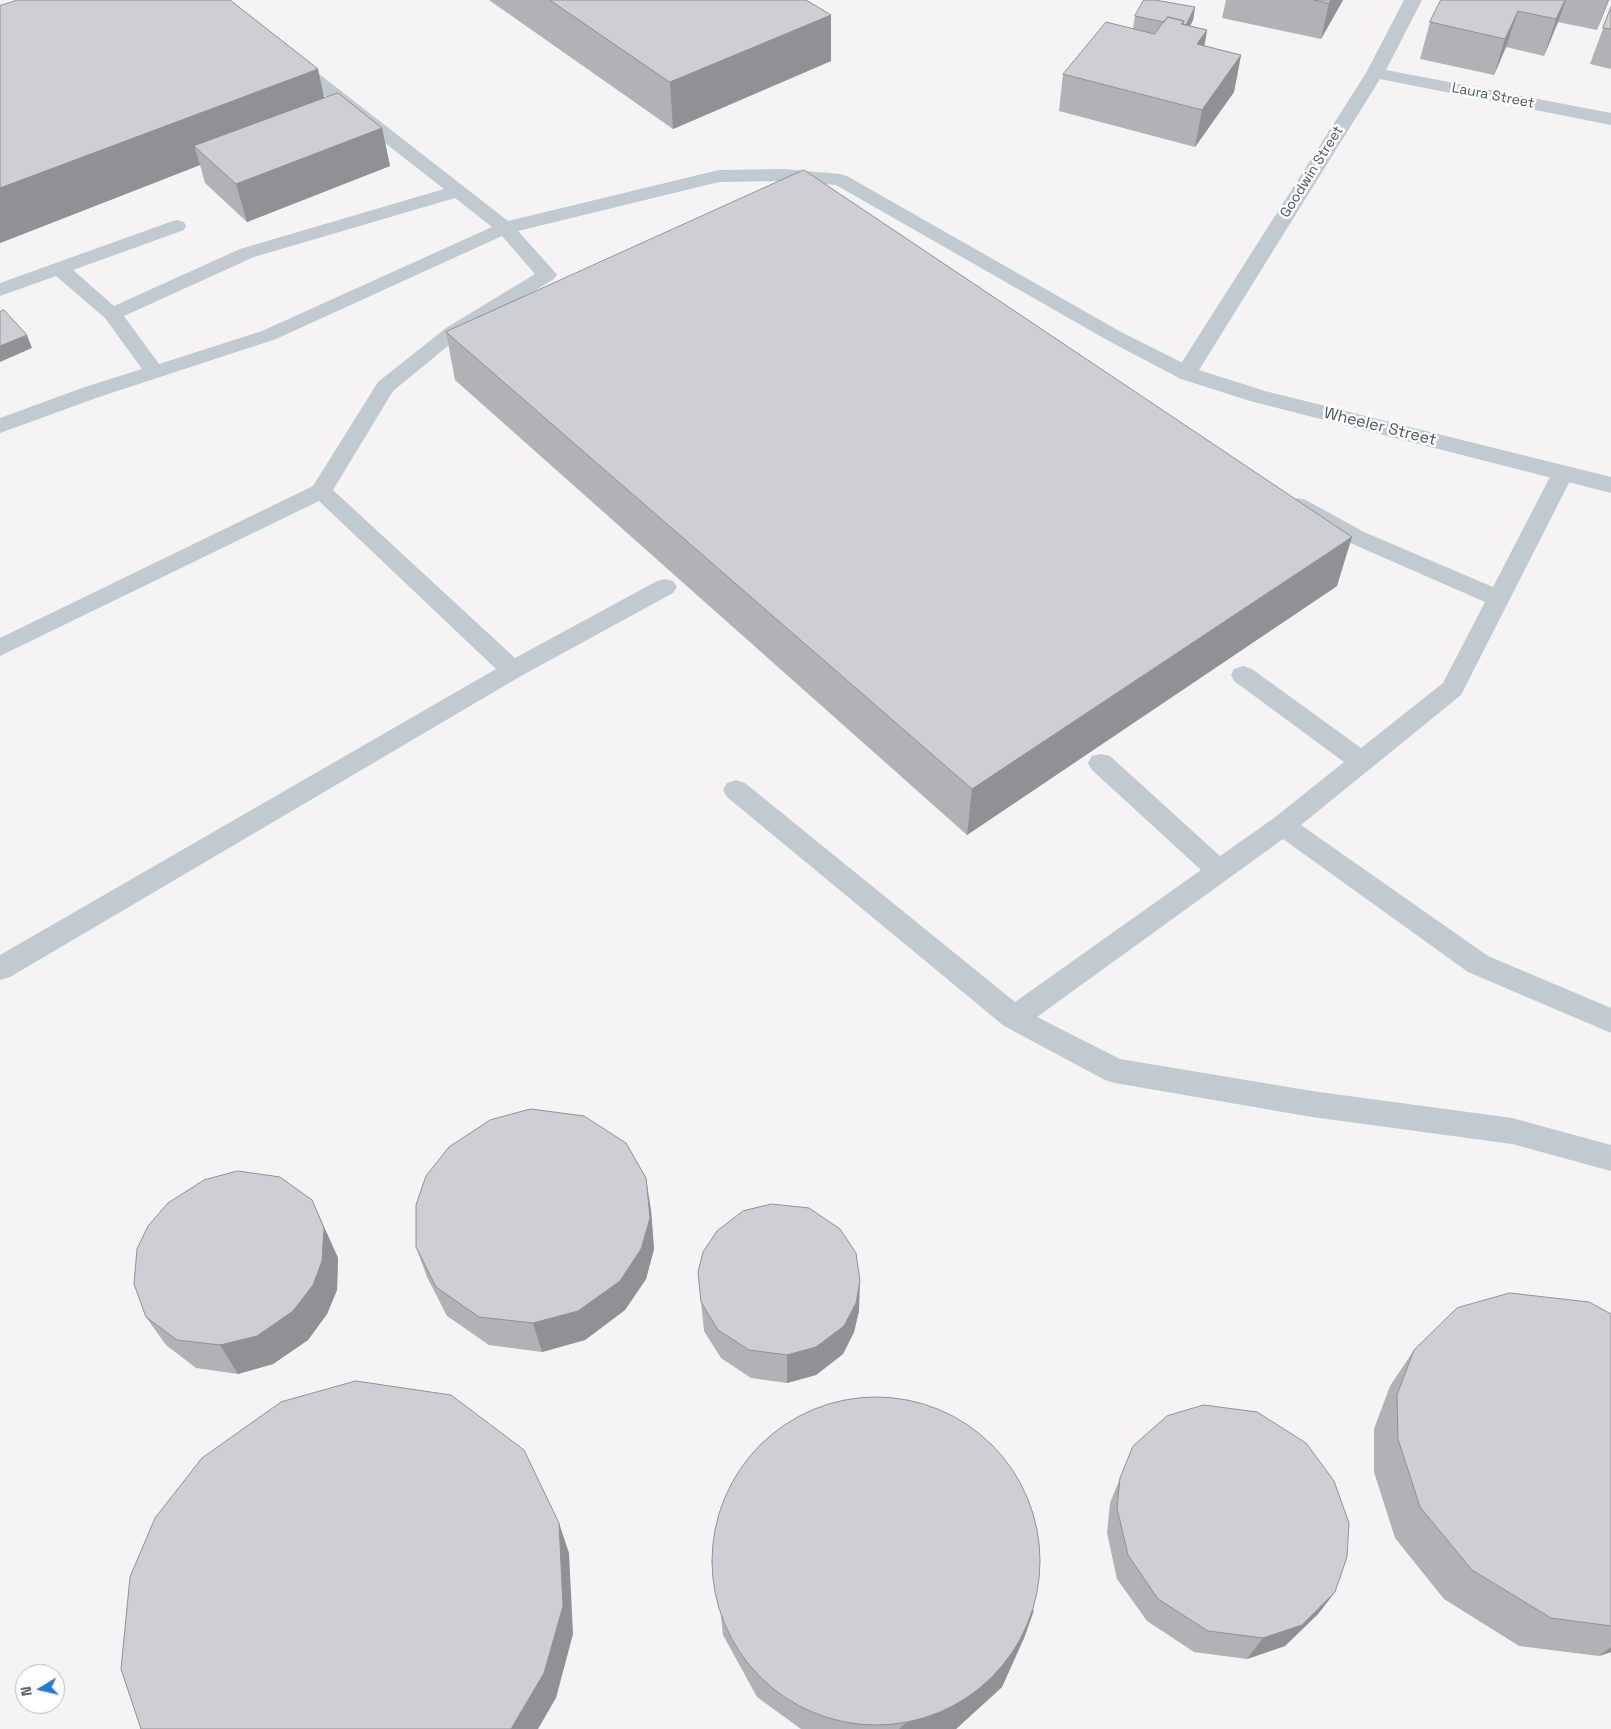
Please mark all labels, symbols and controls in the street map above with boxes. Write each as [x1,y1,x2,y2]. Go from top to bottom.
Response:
street label: Laura Street [1450,80,1536,112]
street label: Goodwin Street [1277,123,1347,221]
street label: Wheeler Street [1322,404,1438,450]
north arrow [15,1664,65,1714]
text: N [17,1685,36,1697]

